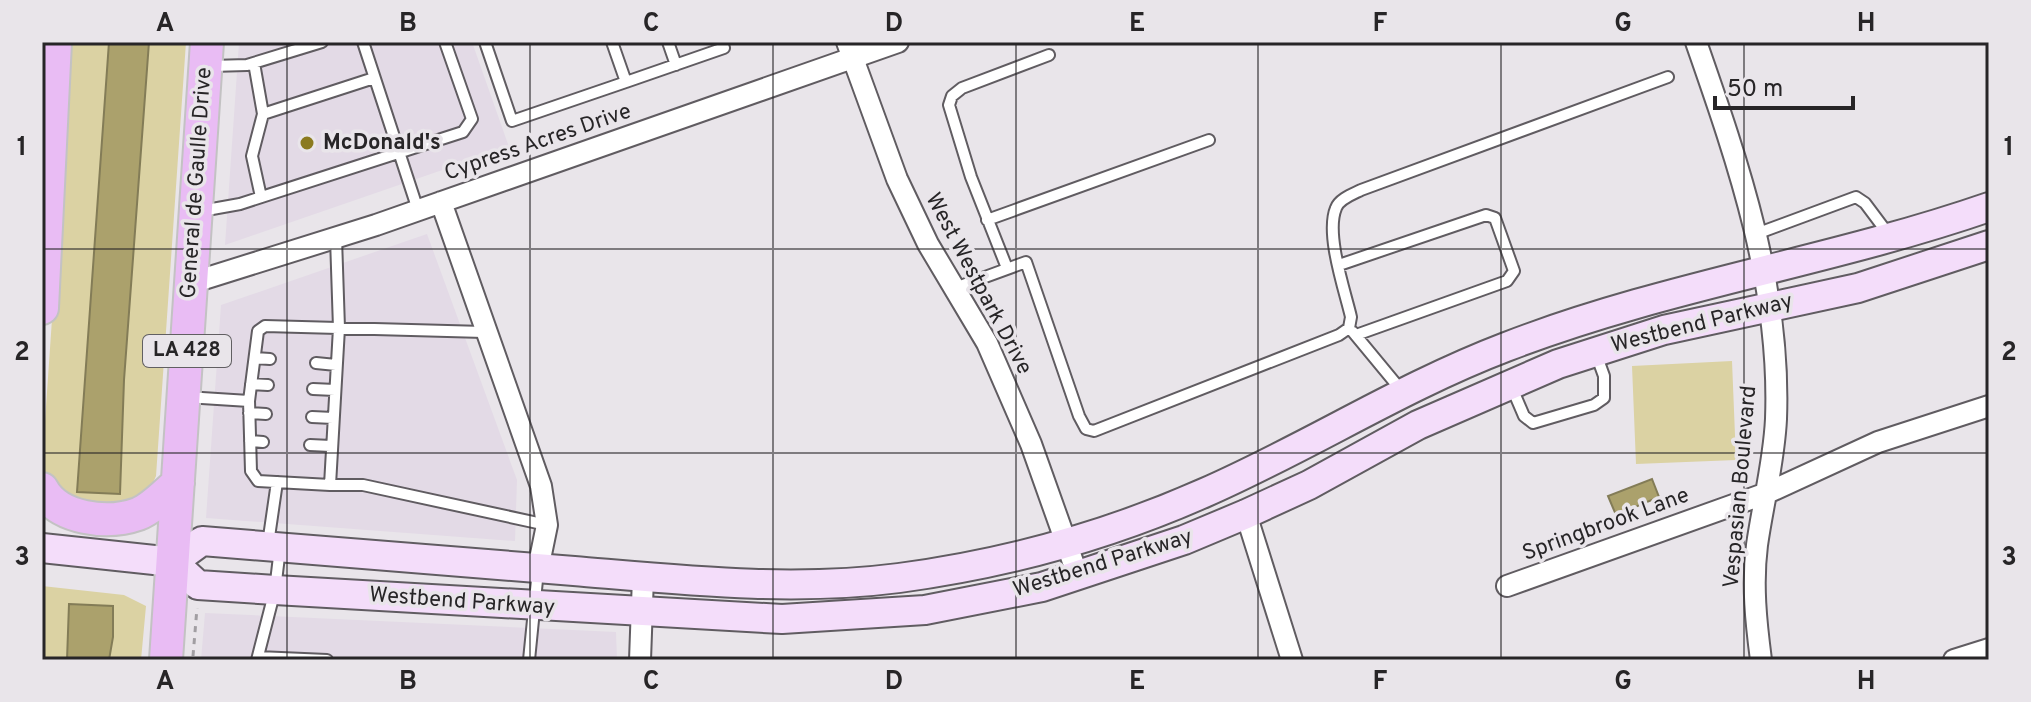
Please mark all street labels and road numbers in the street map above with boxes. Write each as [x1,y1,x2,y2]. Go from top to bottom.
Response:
street label: General de Gaulle Drive [175,66,219,300]
street label: Cypress Acres Drive [441,98,635,188]
street label: West Westpark Drive [919,188,1037,380]
street label: Westbend Parkway [1608,288,1796,360]
road number: LA 428 [143,335,231,367]
street label: Vespasian Boulevard [1719,385,1763,589]
street label: Springbrook Lane [1519,482,1693,568]
street label: Westbend Parkway [1010,524,1196,604]
street label: Westbend Parkway [368,582,556,622]

